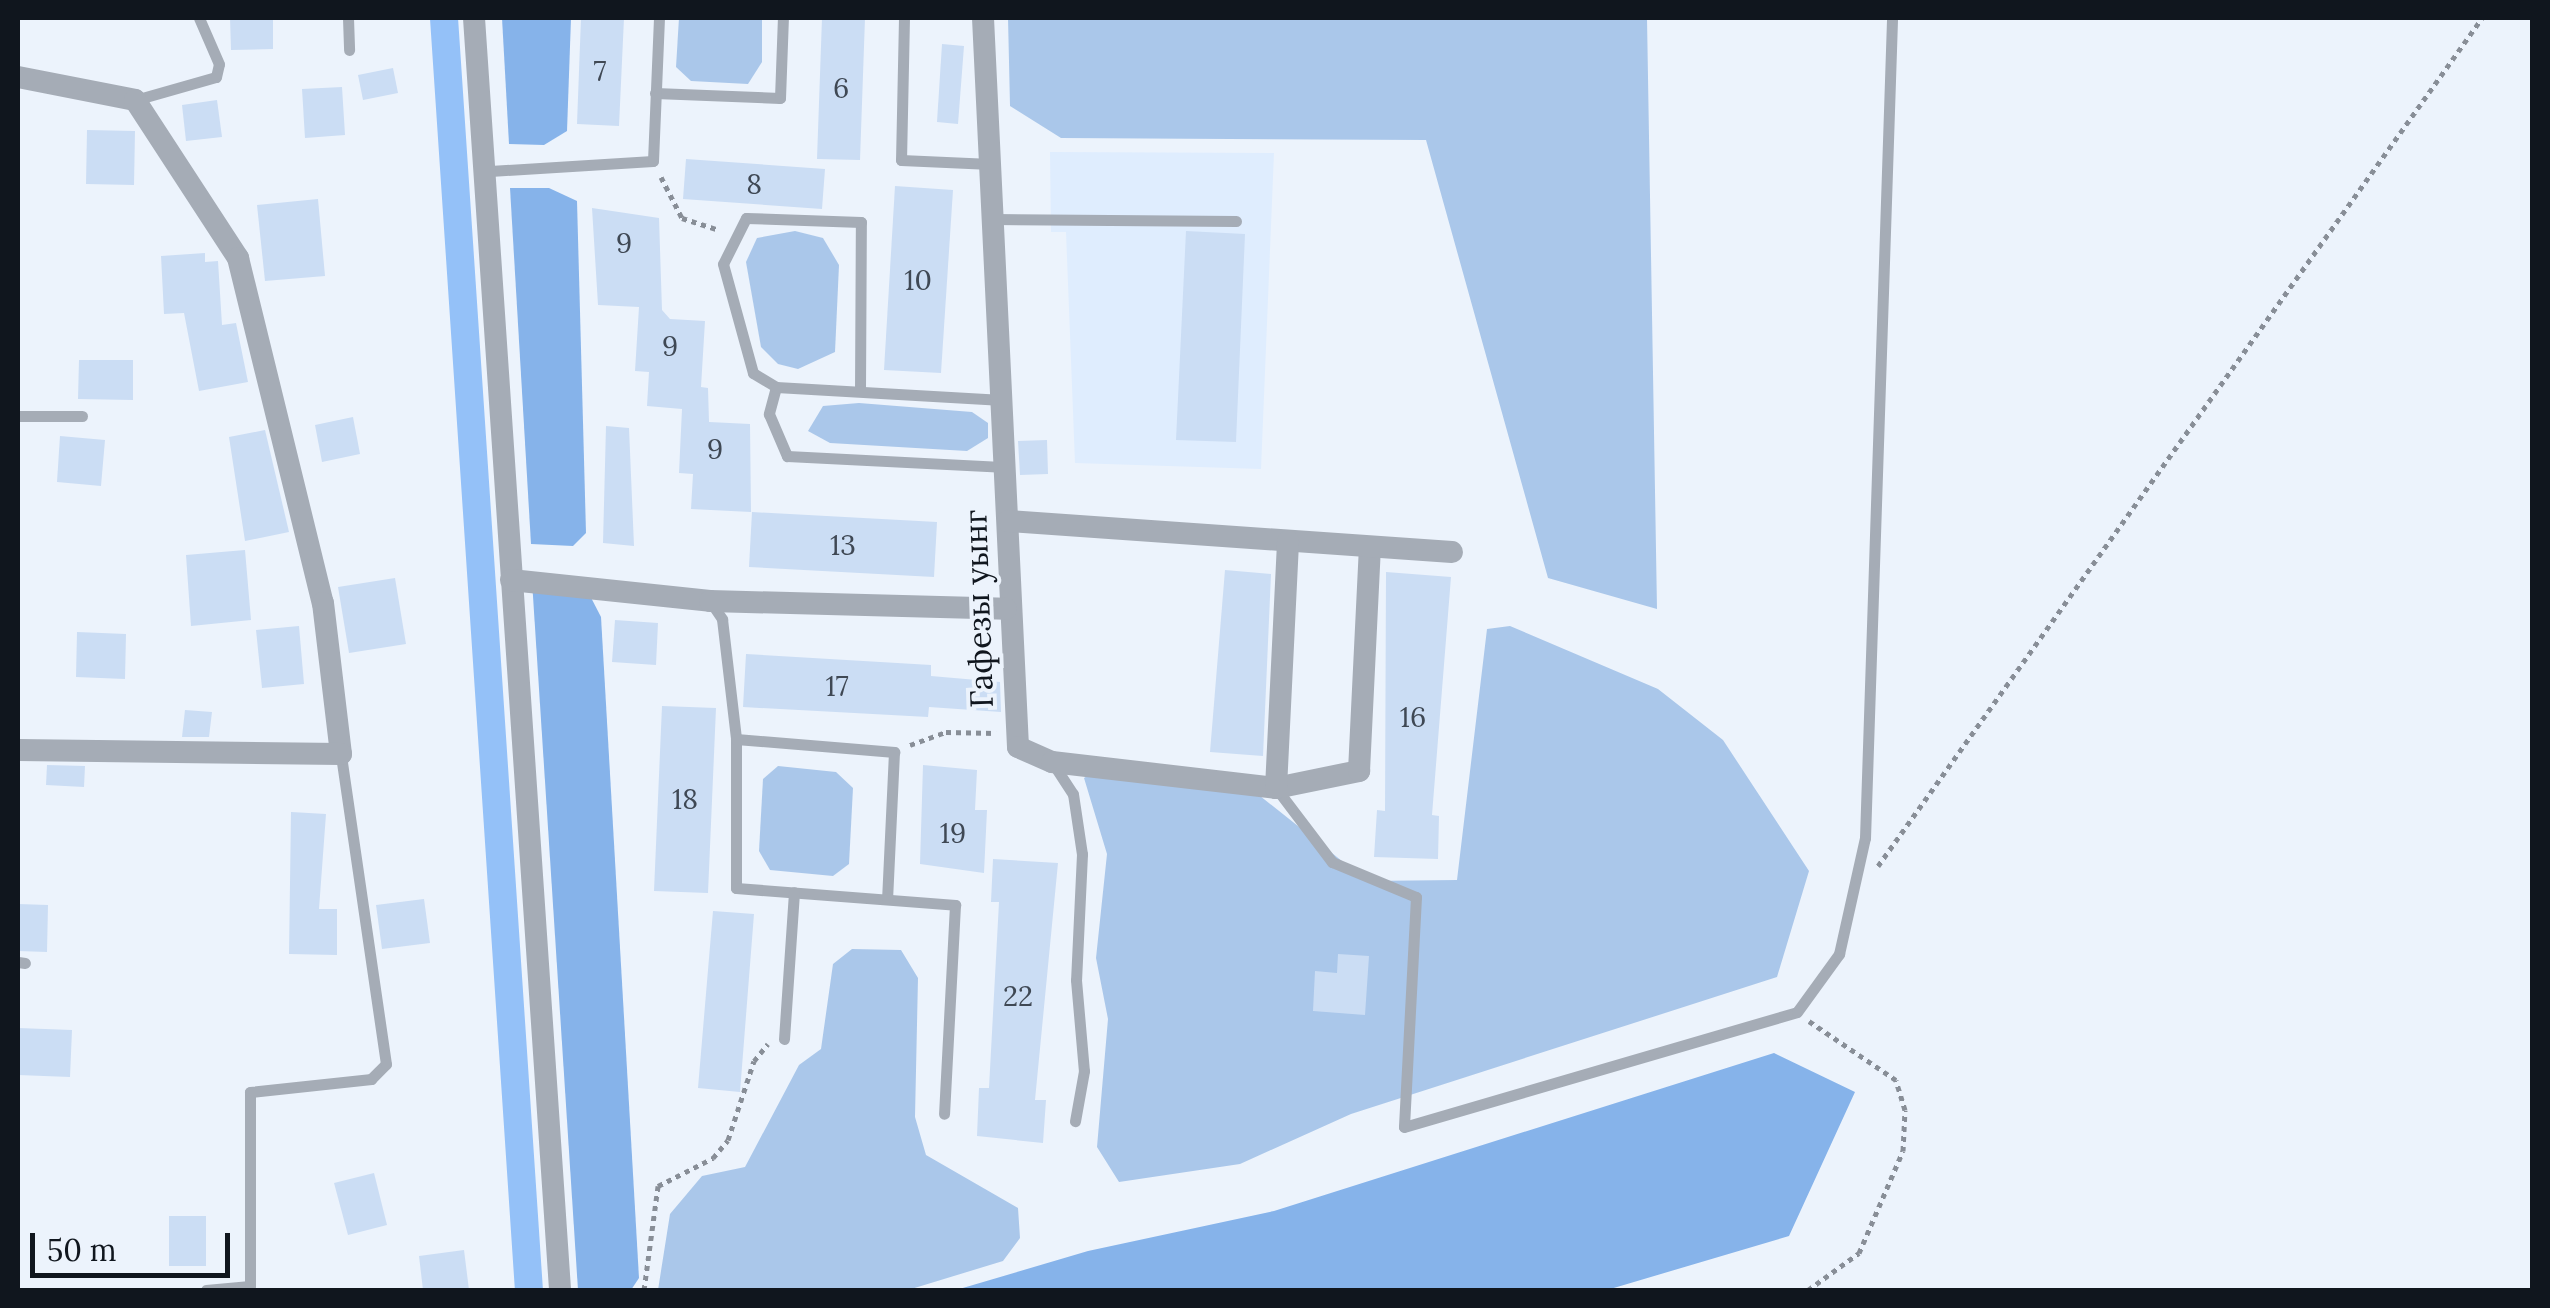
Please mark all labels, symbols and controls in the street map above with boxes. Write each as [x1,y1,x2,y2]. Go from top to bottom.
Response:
house number: 7 [594,54,606,88]
house number: 6 [833,71,849,105]
house number: 8 [746,167,762,201]
house number: 9 [616,226,632,260]
house number: 10 [904,263,932,297]
house number: 9 [662,329,678,363]
house number: 9 [707,432,723,466]
street label: Гафезы уынг [956,510,1002,708]
house number: 13 [830,528,856,562]
house number: 17 [825,669,849,703]
house number: 16 [1400,700,1426,734]
house number: 18 [672,782,698,816]
house number: 19 [940,816,966,850]
house number: 22 [1003,979,1033,1013]
scale bar [35,1213,235,1275]
text: 50 m [47,1231,117,1269]

